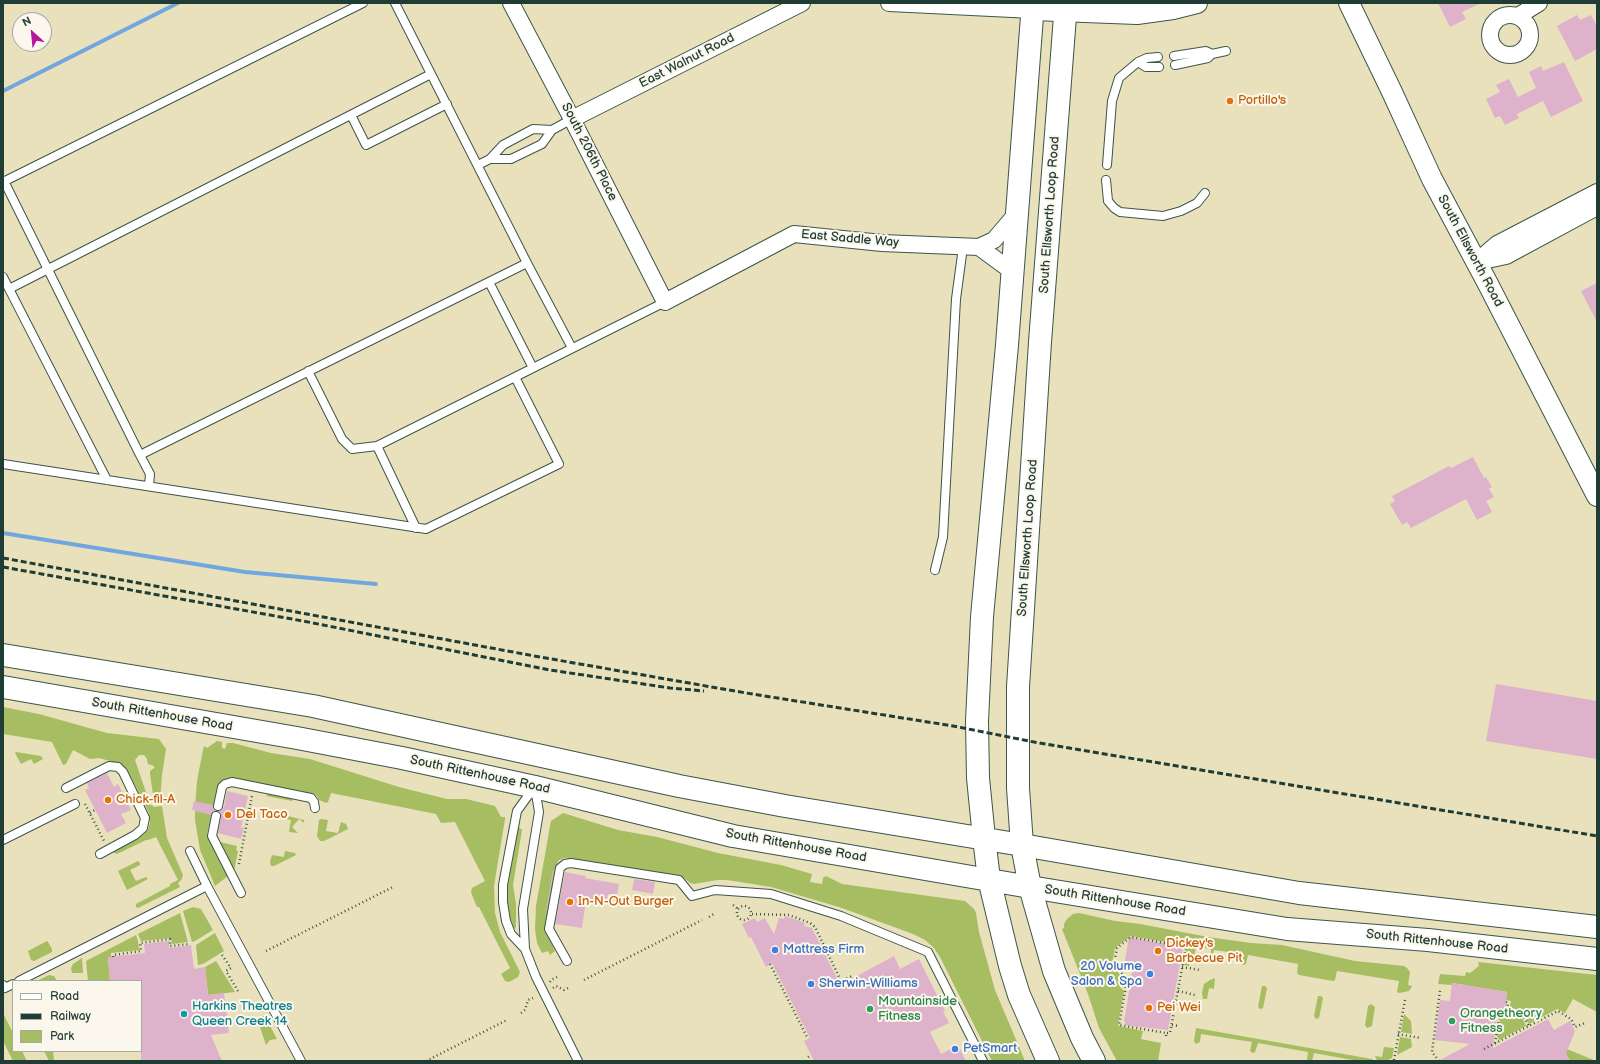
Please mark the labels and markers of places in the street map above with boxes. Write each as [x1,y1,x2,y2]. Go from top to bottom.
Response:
place label: Portillo's [1238,93,1286,109]
marker: Portillo's [1225,96,1235,106]
place label: Chick-fil-A [116,792,175,808]
marker: Chick-fil-A [103,795,113,805]
place label: Del Taco [236,807,288,823]
marker: Del Taco [223,810,233,820]
place label: In-N-Out Burger [578,894,674,910]
marker: In-N-Out Burger [565,897,575,907]
place label: Dickey's Barbecue Pit [1166,936,1243,967]
place label: Mattress Firm [783,942,864,958]
marker: Mattress Firm [770,945,780,955]
marker: Dickey's Barbecue Pit [1153,946,1163,956]
place label: 20 Volume Salon & Spa [1071,959,1142,990]
marker: 20 Volume Salon & Spa [1145,969,1155,979]
place label: Sherwin-Williams [819,976,918,992]
marker: Sherwin-Williams [806,979,816,989]
place label: Mountainside Fitness [878,994,957,1025]
place label: Harkins Theatres Queen Creek 14 [192,999,293,1030]
place label: Pei Wei [1157,1000,1201,1016]
marker: Pei Wei [1144,1003,1154,1013]
marker: Mountainside Fitness [865,1004,875,1014]
place label: Orangetheory Fitness [1460,1006,1542,1037]
marker: Harkins Theatres Queen Creek 14 [179,1009,189,1019]
marker: Orangetheory Fitness [1447,1016,1457,1026]
place label: PetSmart [963,1041,1017,1057]
marker: PetSmart [950,1044,960,1054]

